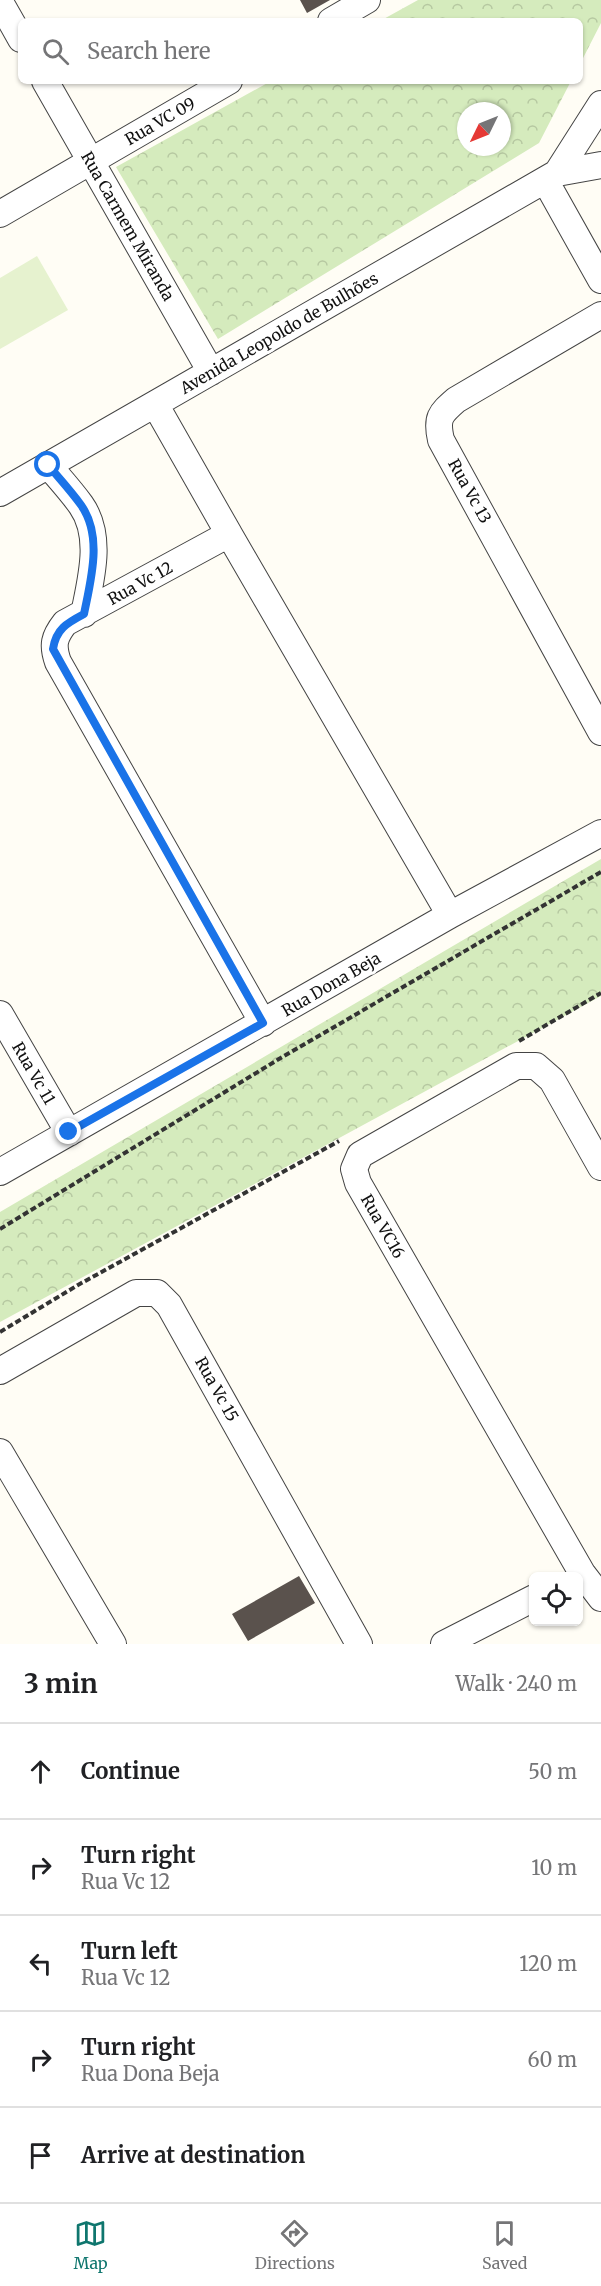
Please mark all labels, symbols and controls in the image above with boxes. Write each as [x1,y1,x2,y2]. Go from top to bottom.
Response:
search box [18,18,583,84]
icon: search [39,35,72,68]
text: Search here [87,37,210,65]
street label: Rua VC 09 [121,93,199,149]
north arrow [457,102,511,156]
street label: Rua Carmem Miranda [77,148,179,305]
street label: Avenida Leopoldo de Bulhões [176,268,382,398]
route start [34,451,60,477]
street label: Rua Vc 13 [444,455,496,527]
street label: Rua Vc 12 [104,557,176,609]
street label: Rua Dona Beja [278,947,384,1020]
street label: Rua Vc 11 [8,1038,60,1108]
route end [55,1118,81,1144]
street label: Rua VC16 [357,1190,409,1262]
street label: Rua Vc 15 [191,1353,243,1425]
map controls [529,1572,583,1626]
button: locate [529,1572,583,1626]
text: 3 min [24,1667,98,1700]
text: Walk · 240 m [456,1671,577,1696]
icon: ahead [24,1755,57,1788]
text: Continue [81,1757,180,1785]
text: 50 m [528,1759,577,1784]
text: Turn right [81,1841,195,1869]
icon: right [24,1851,57,1884]
text: 10 m [531,1855,577,1880]
text: Rua Vc 12 [81,1869,170,1894]
text: Turn left [81,1937,178,1965]
icon: left [24,1947,57,1980]
text: 120 m [519,1951,577,1976]
text: Rua Vc 12 [81,1965,170,1990]
text: Turn right [81,2033,195,2061]
icon: right [24,2043,57,2076]
text: 60 m [527,2047,577,2072]
text: Rua Dona Beja [81,2061,220,2086]
icon: arrive [24,2139,57,2172]
text: Arrive at destination [81,2141,305,2169]
tab: Map [74,2217,108,2273]
tab: Directions [255,2217,335,2273]
tab: Saved [482,2217,527,2273]

